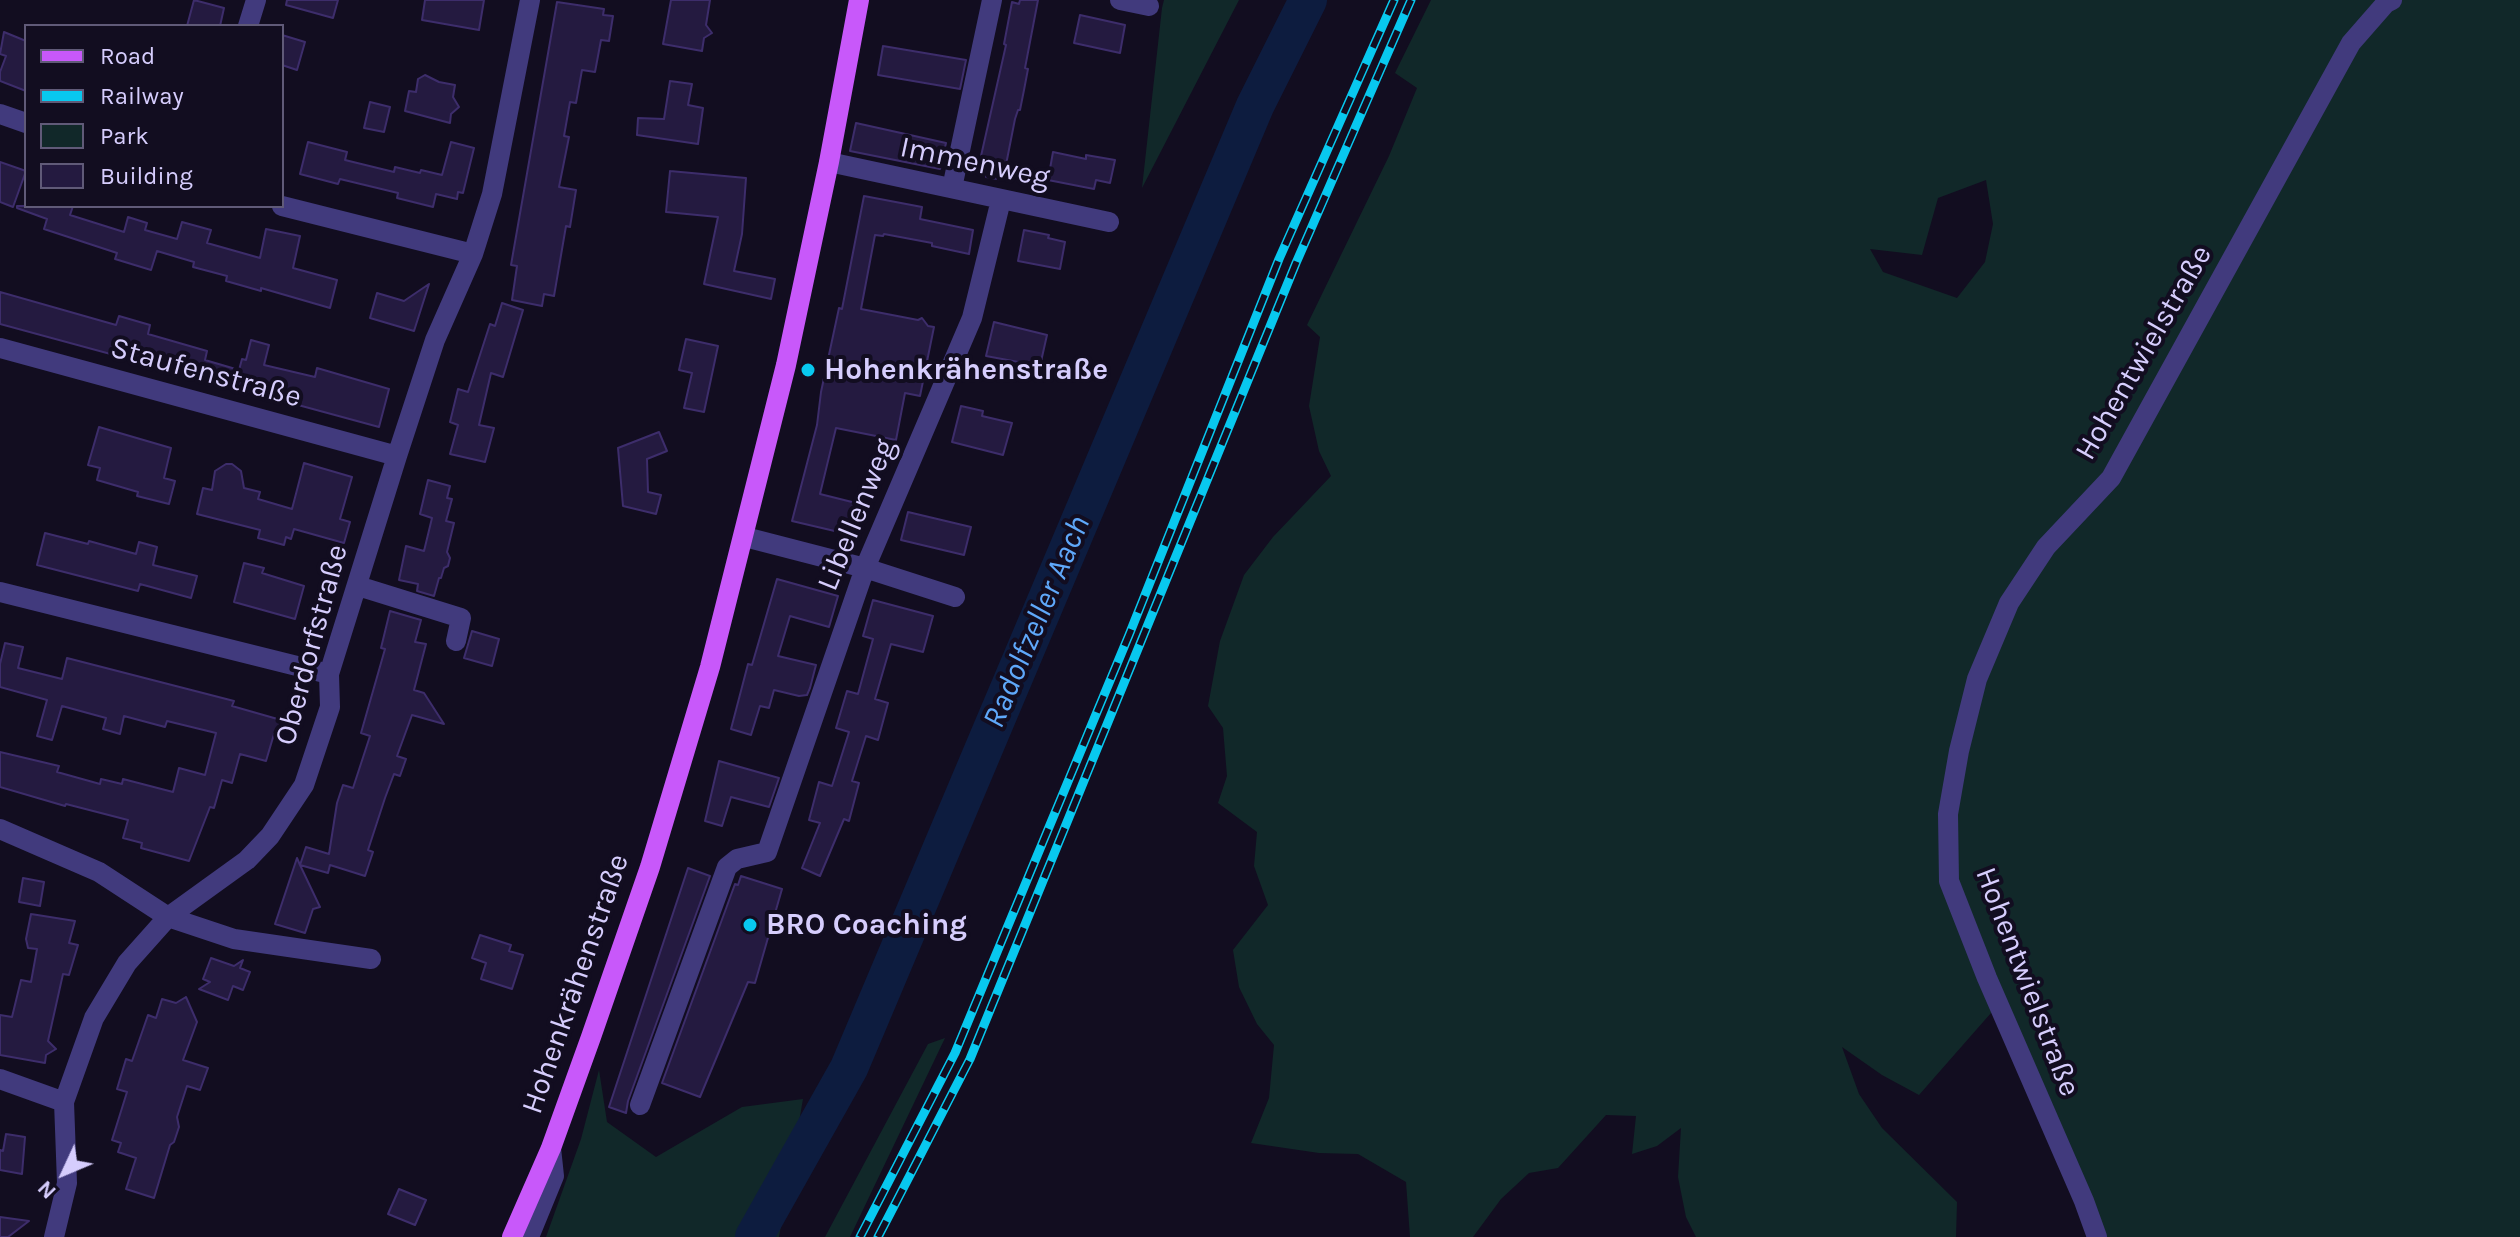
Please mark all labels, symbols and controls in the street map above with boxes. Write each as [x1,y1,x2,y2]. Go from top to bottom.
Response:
legend [24,24,284,208]
text: Road [100,42,155,70]
text: Railway [100,82,184,110]
text: Park [100,122,149,150]
street label: Immenweg [897,130,1053,196]
text: Building [100,162,193,190]
street label: Hohentwielstraße [2068,239,2220,467]
street label: Staufenstraße [107,330,305,416]
place label: Hohenkrähenstraße [824,352,1108,388]
marker: Hohenkrähenstraße [799,361,817,379]
street label: Libellenweg [810,434,904,596]
water label: Radolfzeller Aach [975,510,1099,734]
street label: Oberdorfstraße [268,541,356,749]
street label: Hohenkrähenstraße [515,849,637,1119]
street label: Hohentwielstraße [1967,863,2087,1101]
place label: BRO Coaching [766,907,967,943]
marker: BRO Coaching [741,916,759,934]
north arrow [24,1133,104,1213]
text: N [32,1175,62,1204]

